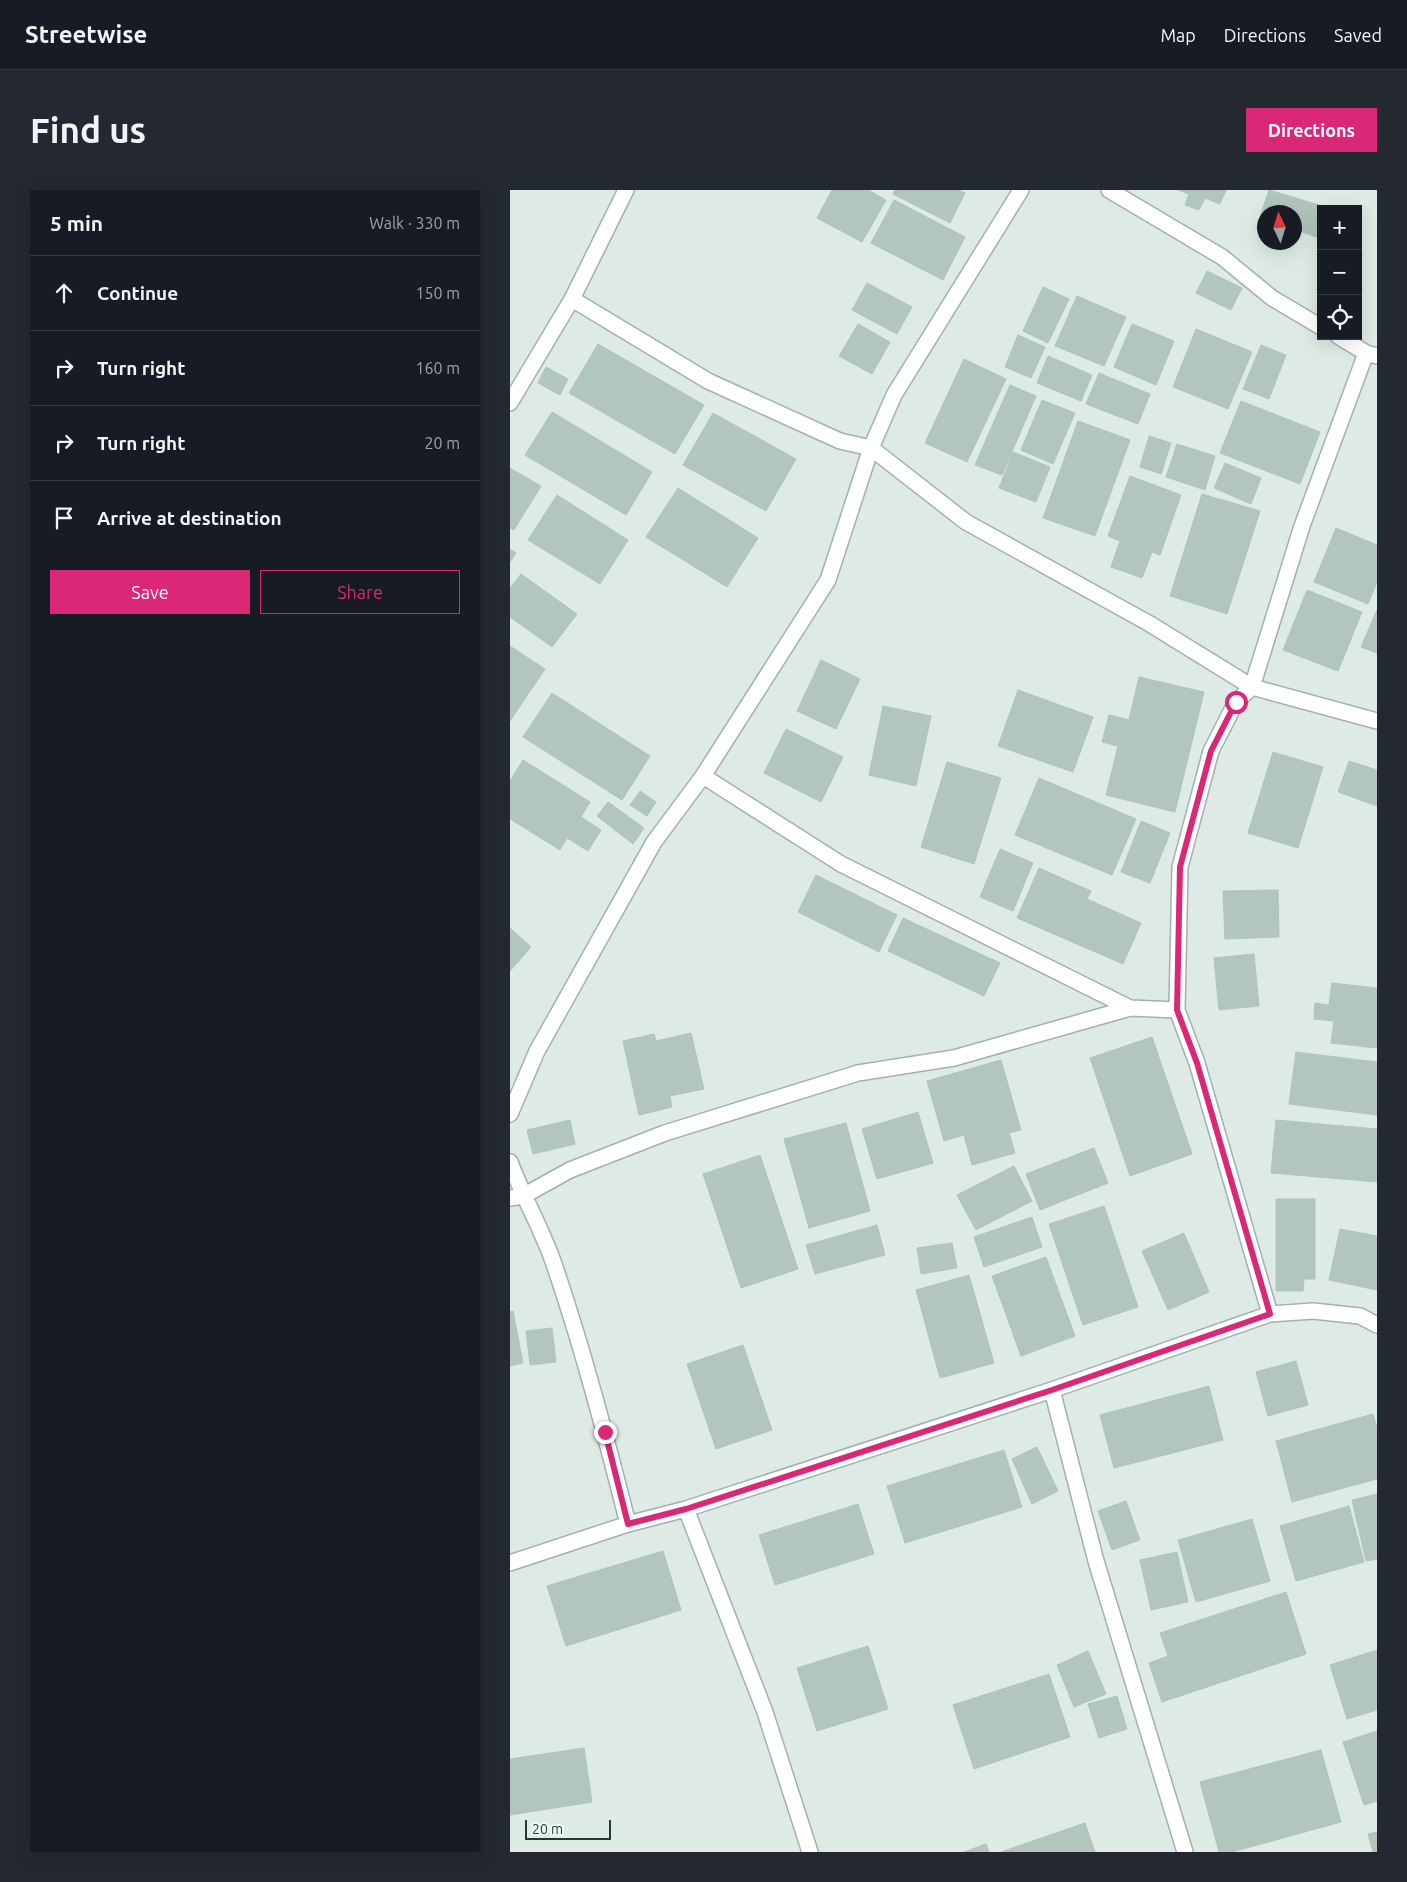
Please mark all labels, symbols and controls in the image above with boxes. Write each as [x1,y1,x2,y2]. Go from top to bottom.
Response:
text: Streetwise [25,21,147,48]
text: Map [1160,25,1196,45]
text: Directions [1224,25,1306,45]
text: Saved [1334,25,1382,45]
button: Directions [1246,108,1377,152]
text: Find us [30,110,146,150]
north arrow [1257,205,1302,250]
map controls [1317,205,1362,340]
button: + [1317,205,1362,250]
text: 5 min [50,211,103,235]
text: Walk · 330 m [369,214,460,232]
button: − [1317,250,1362,295]
icon: ahead [50,279,78,307]
text: Continue [97,282,178,304]
text: 150 m [415,284,460,302]
button: locate [1317,295,1362,340]
icon: right [50,354,78,382]
text: Turn right [97,357,185,379]
text: 160 m [415,359,460,377]
icon: right [50,429,78,457]
text: Turn right [97,432,185,454]
text: 20 m [424,434,460,452]
icon: arrive [50,504,78,532]
text: Arrive at destination [97,507,282,529]
button: Save [50,570,250,614]
button: Share [260,570,460,614]
route start [1225,691,1248,714]
route end [594,1421,617,1444]
scale bar [525,1817,611,1840]
text: 20 m [532,1821,563,1837]

